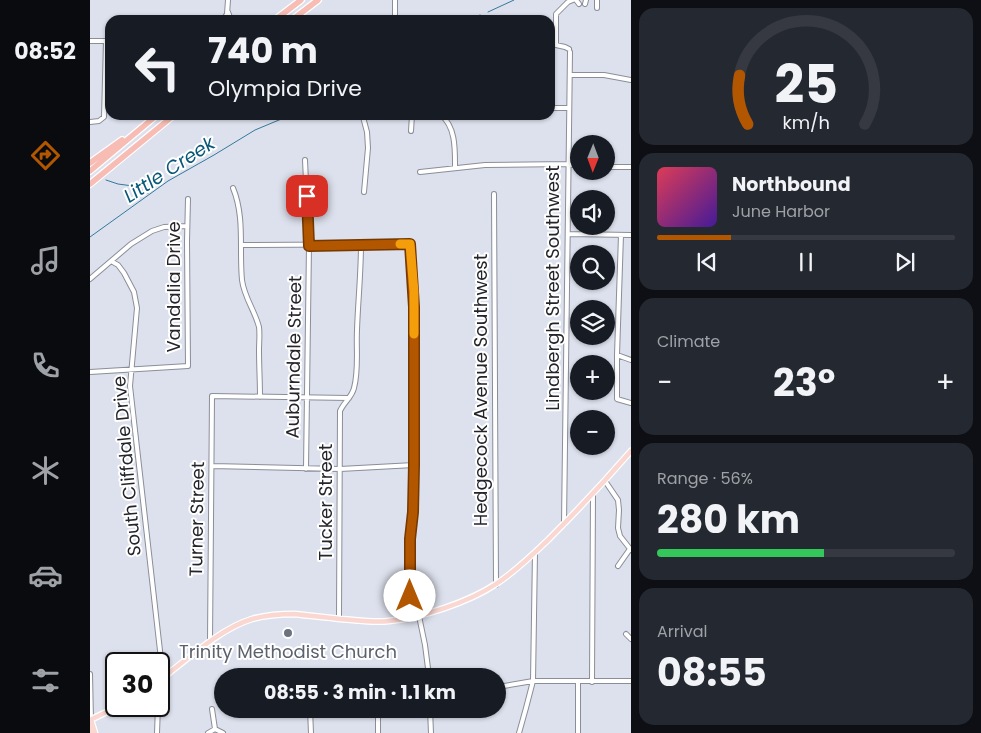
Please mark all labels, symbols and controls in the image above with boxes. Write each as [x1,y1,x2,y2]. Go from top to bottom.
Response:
text: 740 m [208,26,318,75]
icon: left [125,35,190,100]
text: 08:52 [14,36,76,67]
text: 25 [774,48,838,121]
text: Olympia Drive [208,73,362,104]
text: km/h [782,110,830,135]
water label: Little Creek [118,129,221,209]
north arrow [570,135,615,180]
map controls [570,135,615,455]
icon: directions [28,138,63,173]
street label: Lindbergh Street Southwest [540,165,565,411]
text: Northbound [732,171,851,198]
pin [286,175,328,217]
icon: arrive [293,182,321,210]
button: sound [570,190,615,235]
text: June Harbor [732,200,830,223]
street label: Vandalia Drive [161,221,186,353]
icon: music [28,243,63,278]
button: search [570,245,615,290]
icon: previous [693,248,721,276]
icon: pause [792,248,820,276]
icon: next [891,248,919,276]
street label: Hedgecock Avenue Southwest [468,254,493,526]
street label: Auburndale Street [280,275,307,439]
button: layers [570,300,615,345]
text: Climate [657,330,720,353]
icon: phone [28,348,63,383]
button: + [570,355,615,400]
text: 23° [773,356,835,409]
text: − [657,363,672,402]
text: + [936,363,955,402]
street label: South Cliffdale Drive [106,375,147,557]
button: − [570,410,615,455]
street label: Tucker Street [313,444,338,560]
icon: climate [28,453,63,488]
street label: Turner Street [183,461,210,577]
text: Range · 56% [657,467,753,490]
text: 280 km [657,493,800,546]
icon: car [28,558,63,593]
position arrow [383,569,435,621]
text: Arrival [657,620,707,643]
marker: Trinity Methodist Church [282,627,294,639]
place label: Trinity Methodist Church [179,639,397,664]
text: 08:55 [657,646,767,699]
speed limit sign: 30 [105,652,170,717]
icon: filters [28,663,63,698]
text: 08:55 · 3 min · 1.1 km [264,679,456,706]

